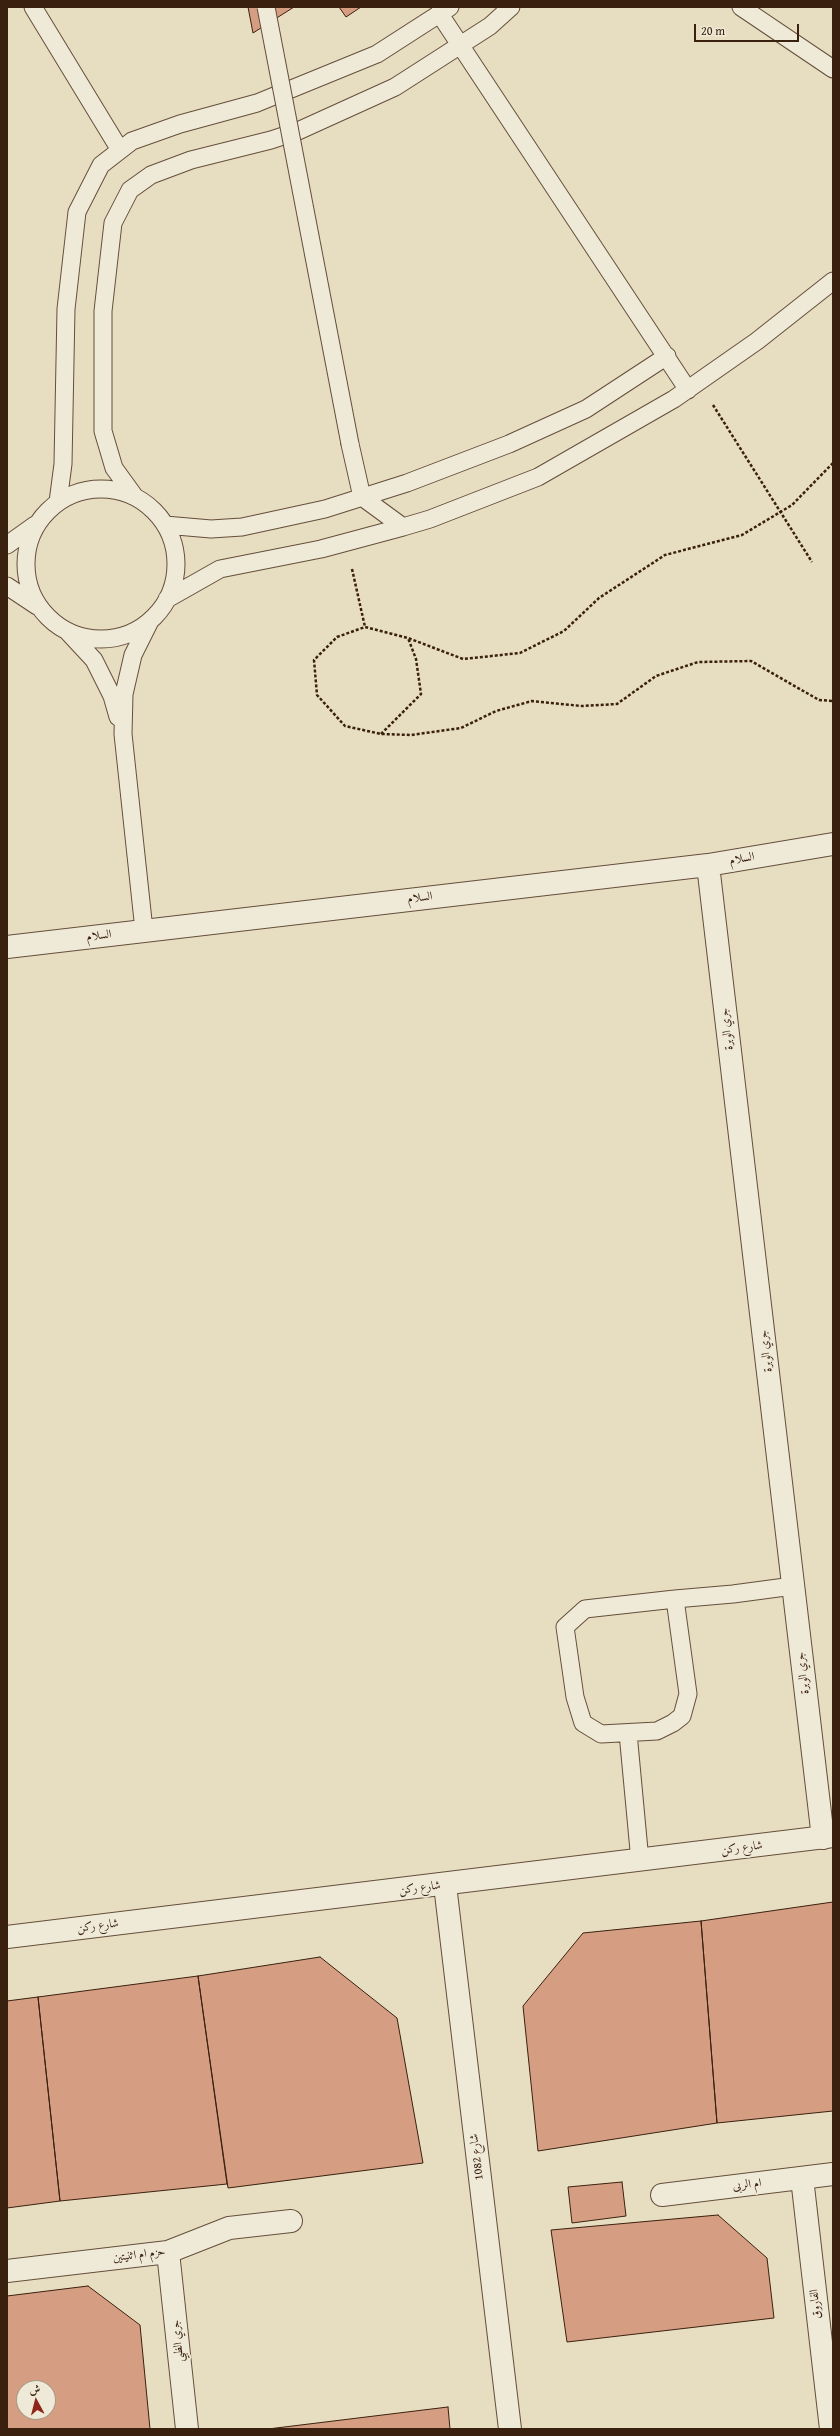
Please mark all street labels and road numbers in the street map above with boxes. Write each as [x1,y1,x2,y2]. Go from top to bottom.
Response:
street label: السلام [728,850,756,868]
street label: السلام [407,889,433,907]
street label: السلام [86,927,112,945]
street label: جري الوبرة [717,1007,737,1051]
street label: جري الوبرة [756,1329,776,1373]
street label: جري الوبرة [793,1651,813,1695]
street label: شارع ركن [720,1838,764,1858]
street label: شارع ركن [398,1878,442,1898]
street label: شارع ركن [76,1916,120,1936]
street label: شارع 1082 [467,2133,487,2181]
street label: ام الربى [732,2176,762,2194]
street label: حزم ام اثنيتين [112,2245,166,2265]
street label: الفاروق [807,2288,825,2320]
street label: جري الظبي [169,2319,187,2363]

